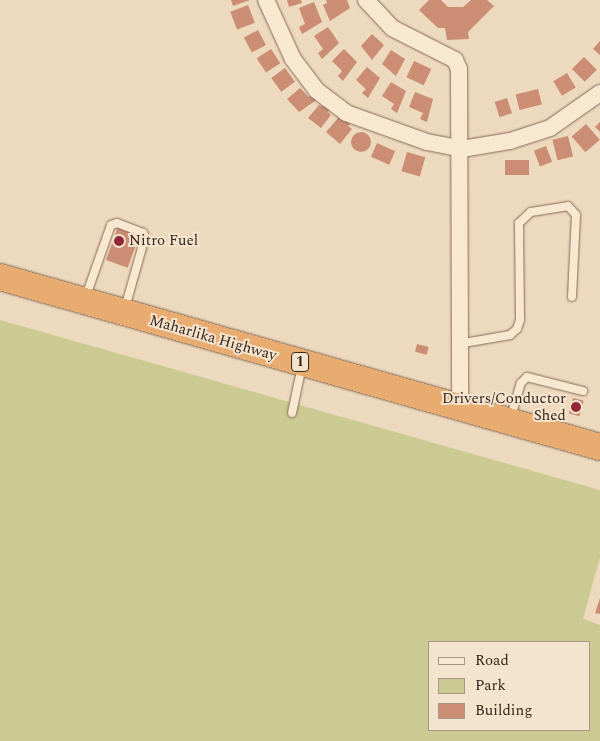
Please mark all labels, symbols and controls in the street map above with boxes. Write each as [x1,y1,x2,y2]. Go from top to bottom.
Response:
place label: Nitro Fuel [129,232,198,250]
marker: Nitro Fuel [113,235,125,247]
street label: Maharlika Highway [147,311,279,365]
road number: 1 [290,351,310,374]
place label: Drivers/Conductor Shed [442,389,566,424]
marker: Drivers/Conductor Shed [570,401,582,413]
legend [428,641,590,731]
text: Road [475,649,509,672]
text: Park [475,674,506,697]
text: Building [475,699,532,722]

